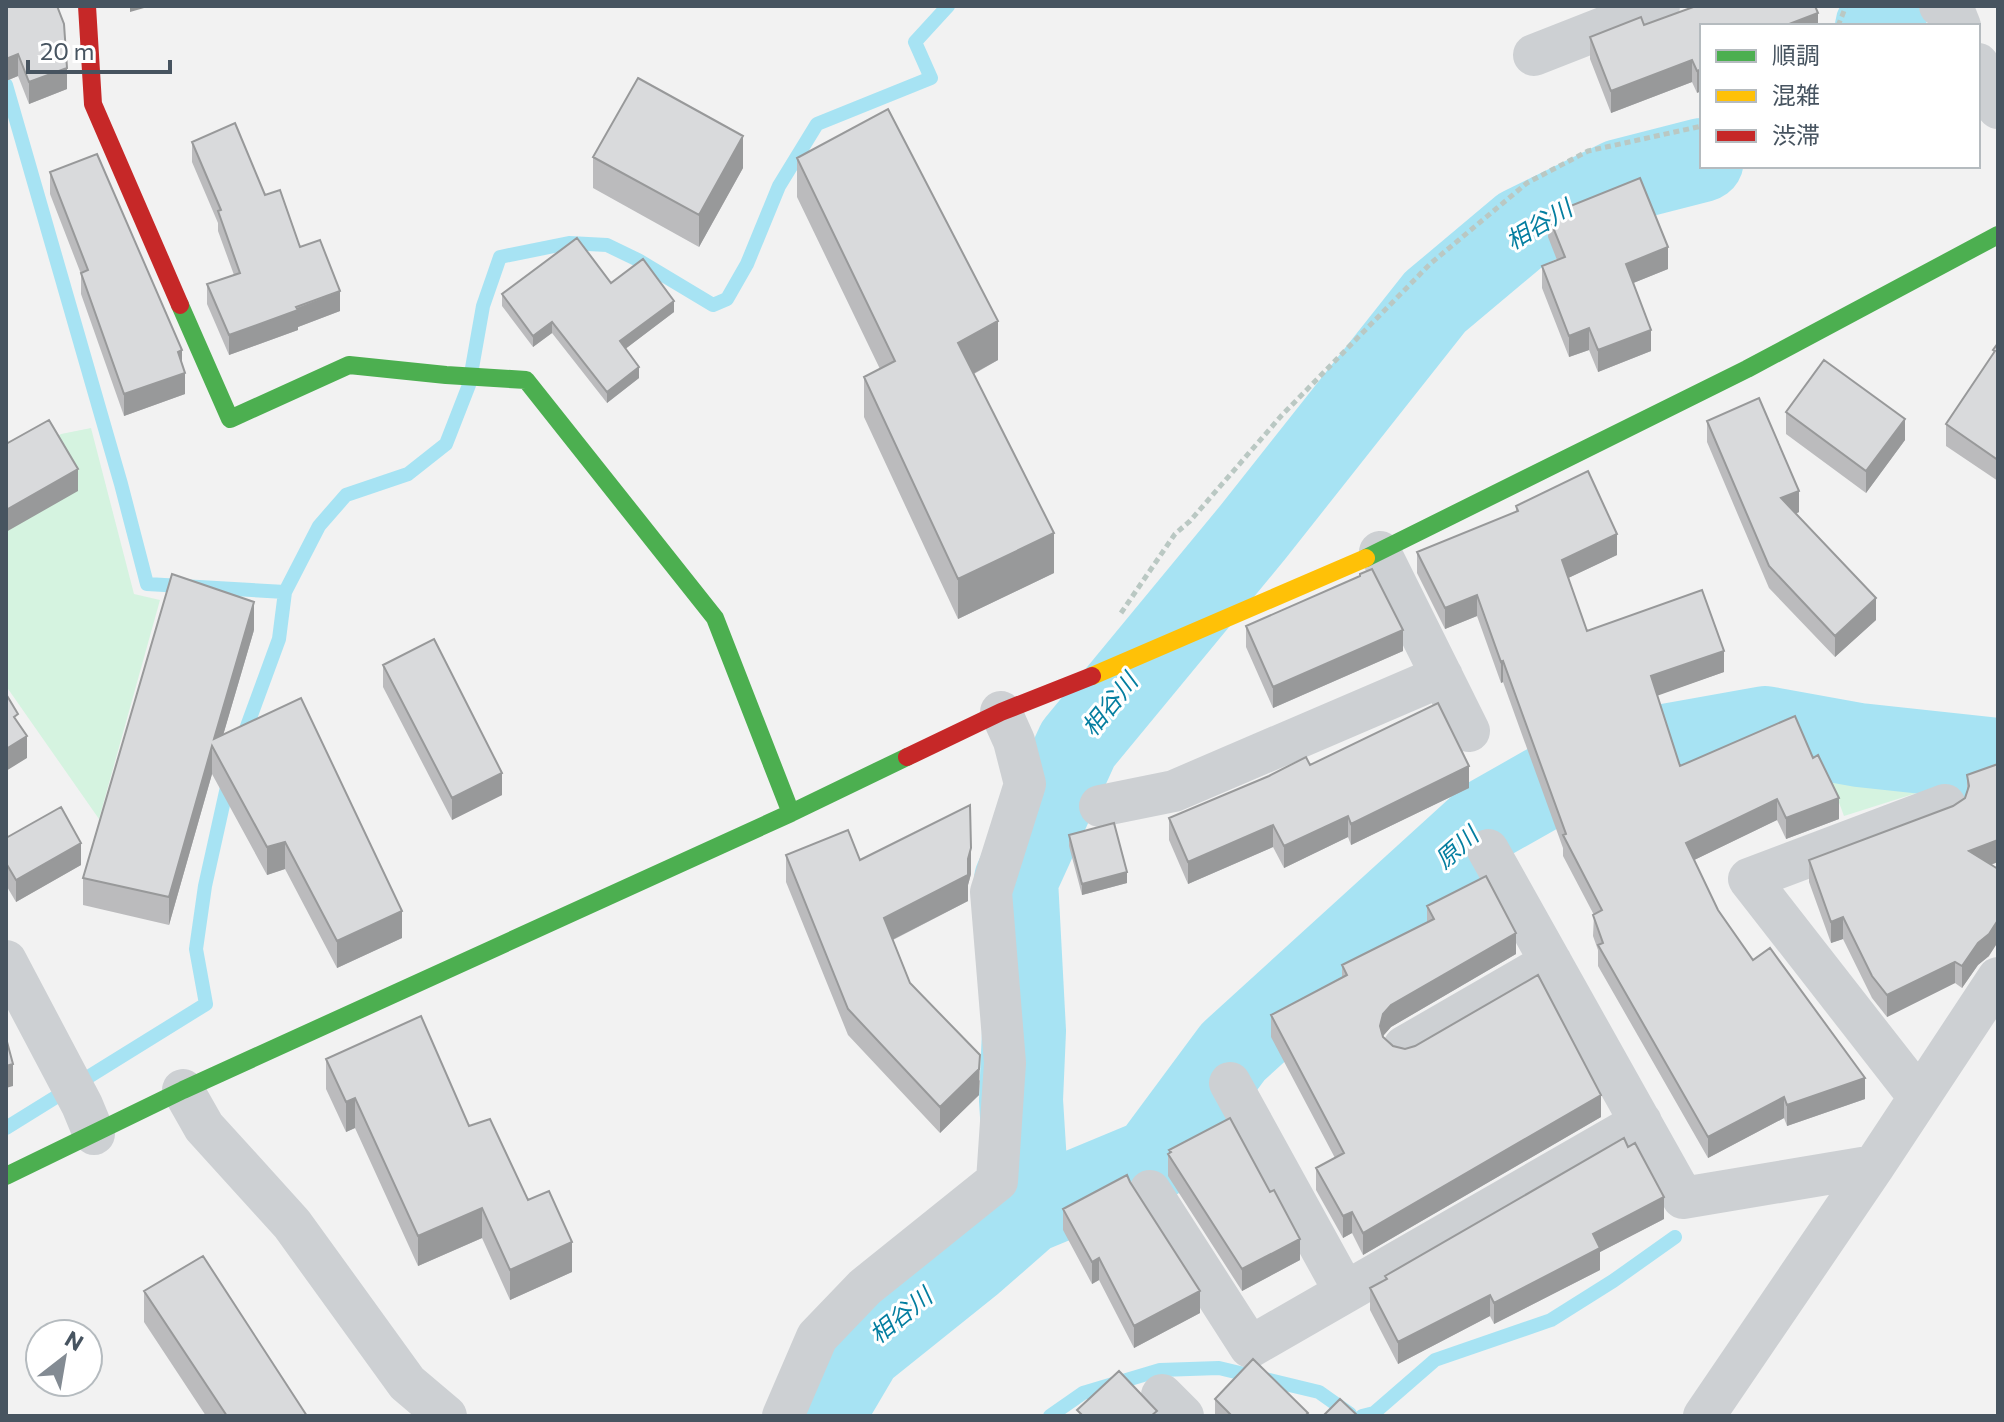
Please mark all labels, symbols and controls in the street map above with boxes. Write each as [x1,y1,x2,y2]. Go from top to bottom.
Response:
scale bar [28,24,170,74]
legend [1700,24,1980,168]
text: 20 m [40,36,94,65]
text: 順調 [1772,40,1820,69]
text: 混雑 [1772,80,1820,109]
text: 渋滞 [1772,120,1820,149]
water label: 相谷川 [1500,191,1579,255]
water label: 相谷川 [1075,665,1145,741]
water label: 原川 [1428,818,1486,874]
water label: 相谷川 [863,1279,939,1349]
north arrow [24,1318,104,1398]
text: N [61,1325,89,1356]

